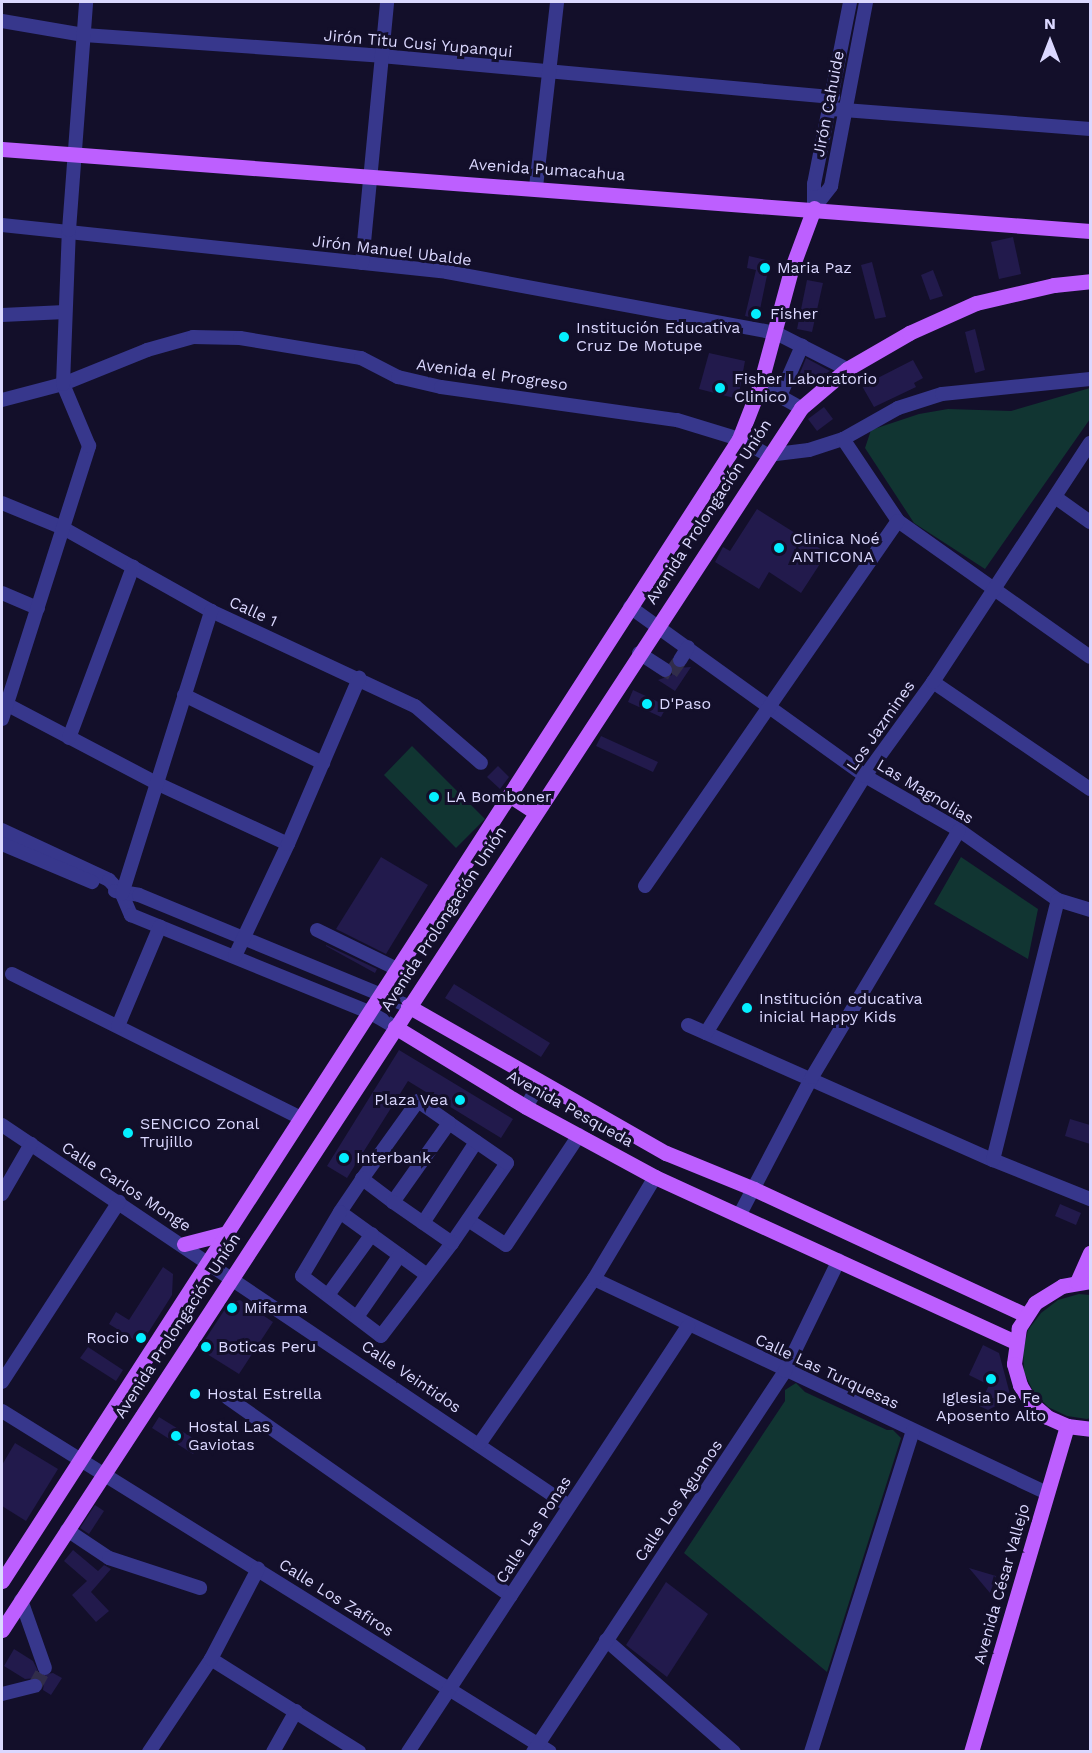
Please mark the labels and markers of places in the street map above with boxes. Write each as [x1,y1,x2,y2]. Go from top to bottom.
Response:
place label: Maria Paz [777,258,852,278]
marker: Maria Paz [758,261,772,275]
place label: Fisher [770,304,818,324]
marker: Fisher [747,305,765,323]
place label: Institución Educativa Cruz De Motupe [576,318,740,356]
marker: Institución Educativa Cruz De Motupe [557,330,571,344]
place label: Fisher Laboratorio Clinico [734,369,878,407]
marker: Fisher Laboratorio Clinico [711,379,729,397]
place label: Clinica Noé ANTICONA [792,529,880,567]
marker: Clinica Noé ANTICONA [770,539,788,557]
place label: D'Paso [659,694,711,714]
marker: D'Paso [640,697,654,711]
place label: LA Bomboner [446,787,552,807]
marker: LA Bomboner [427,790,441,804]
place label: Institución educativa inicial Happy Kids [759,989,923,1027]
marker: Institución educativa inicial Happy Kids [740,1001,754,1015]
place label: Plaza Vea [373,1090,448,1110]
marker: Plaza Vea [453,1093,467,1107]
place label: SENCICO Zonal Trujillo [140,1114,259,1152]
marker: SENCICO Zonal Trujillo [121,1126,135,1140]
place label: Interbank [356,1148,431,1168]
marker: Interbank [337,1151,351,1165]
place label: Mifarma [244,1298,308,1318]
marker: Mifarma [225,1301,239,1315]
place label: Rocio [86,1328,129,1348]
marker: Rocio [134,1331,148,1345]
place label: Boticas Peru [218,1337,316,1357]
marker: Boticas Peru [199,1340,213,1354]
marker: Iglesia De Fe Aposento Alto [984,1372,998,1386]
place label: Hostal Estrella [207,1384,322,1404]
marker: Hostal Estrella [188,1387,202,1401]
place label: Iglesia De Fe Aposento Alto [936,1388,1046,1426]
place label: Hostal Las Gaviotas [188,1417,271,1455]
marker: Hostal Las Gaviotas [169,1429,183,1443]

